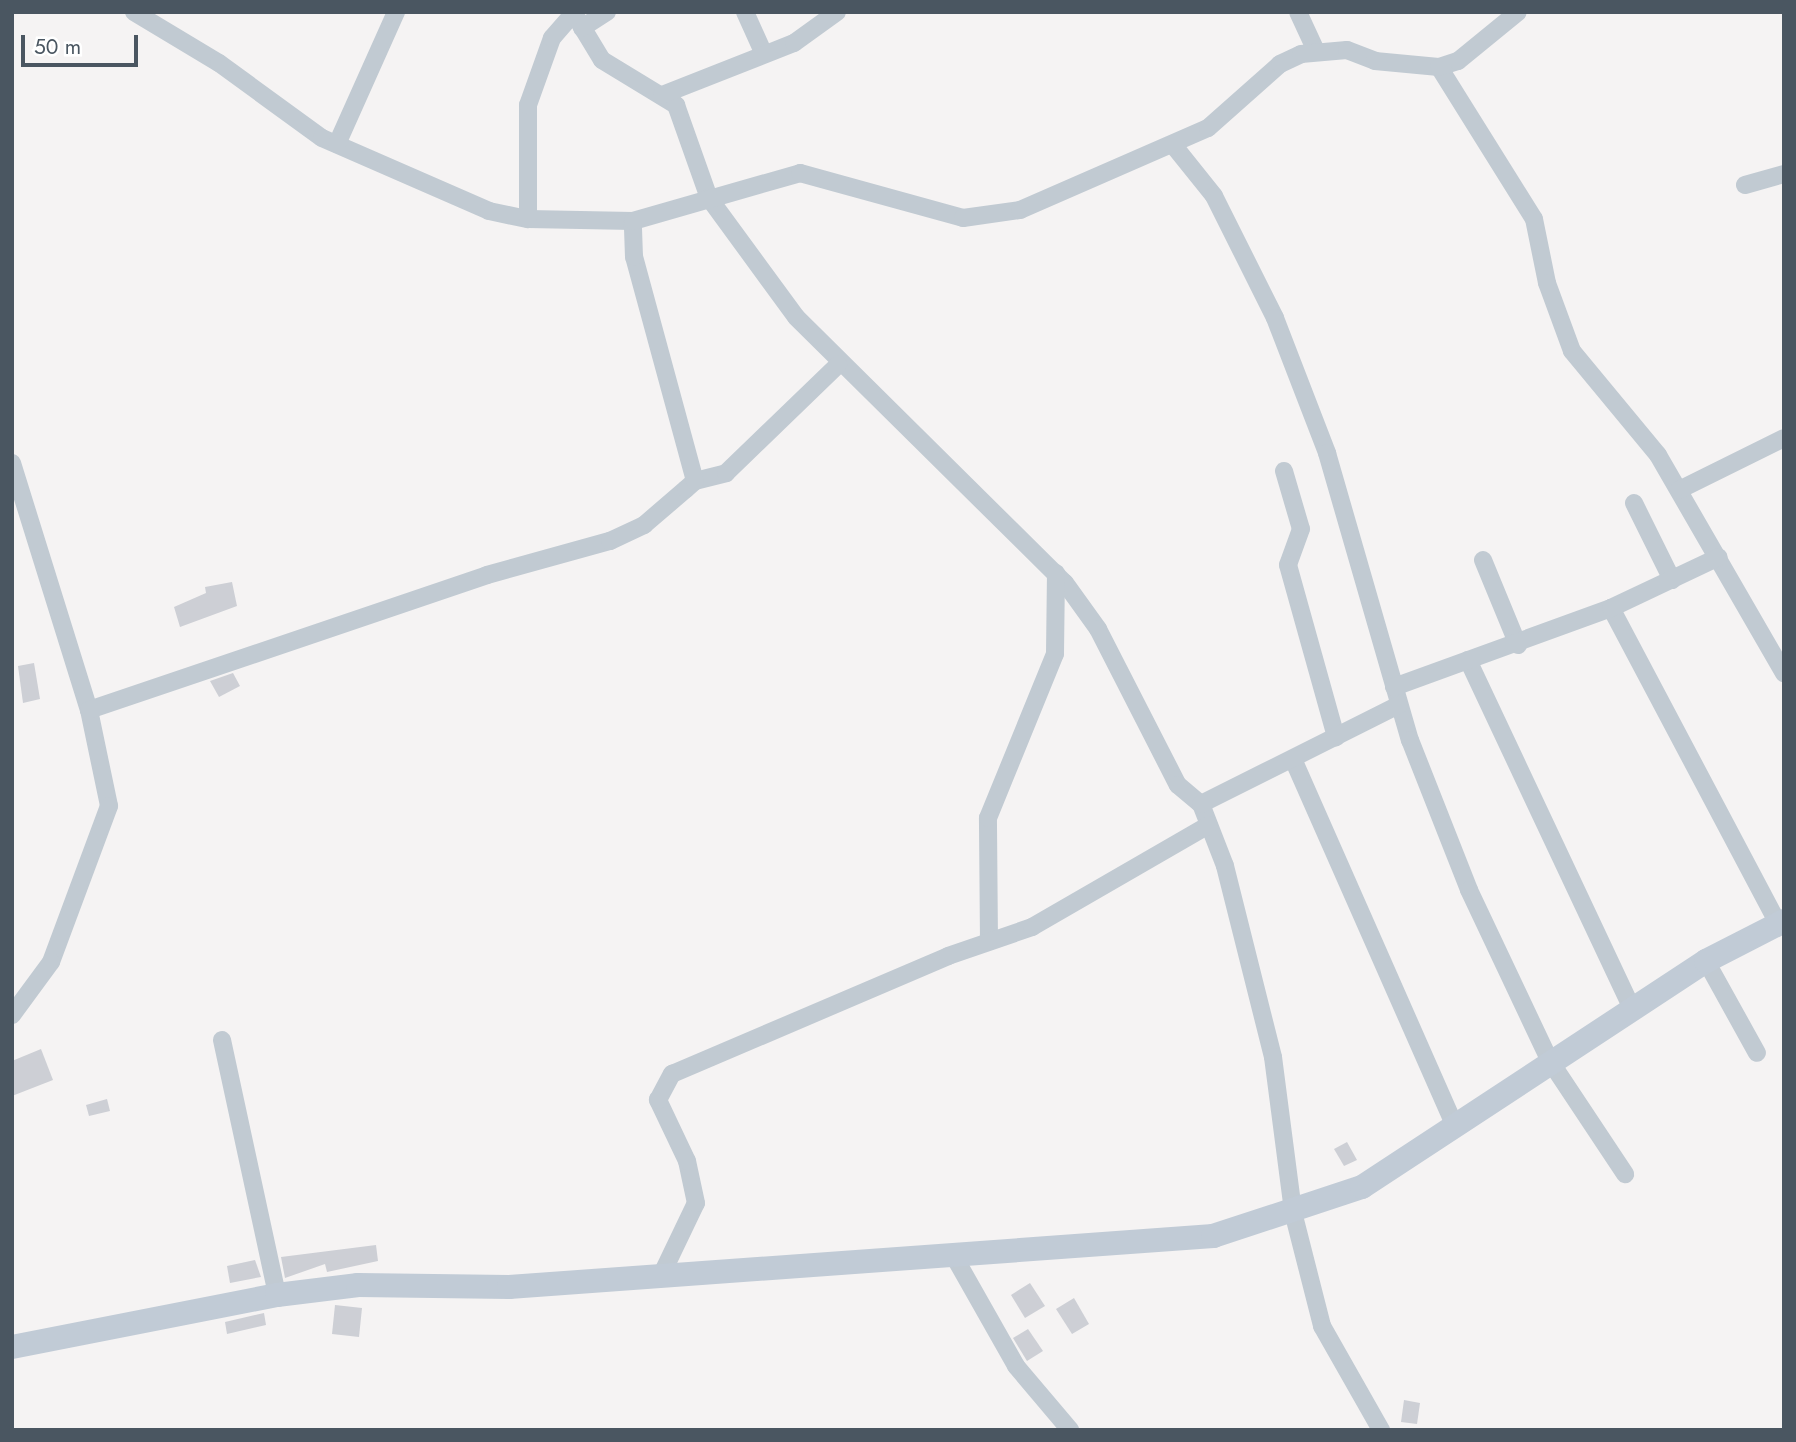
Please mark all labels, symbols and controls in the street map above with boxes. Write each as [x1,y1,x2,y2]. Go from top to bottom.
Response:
scale bar [24,21,142,65]
text: 50 m [34,32,81,62]

